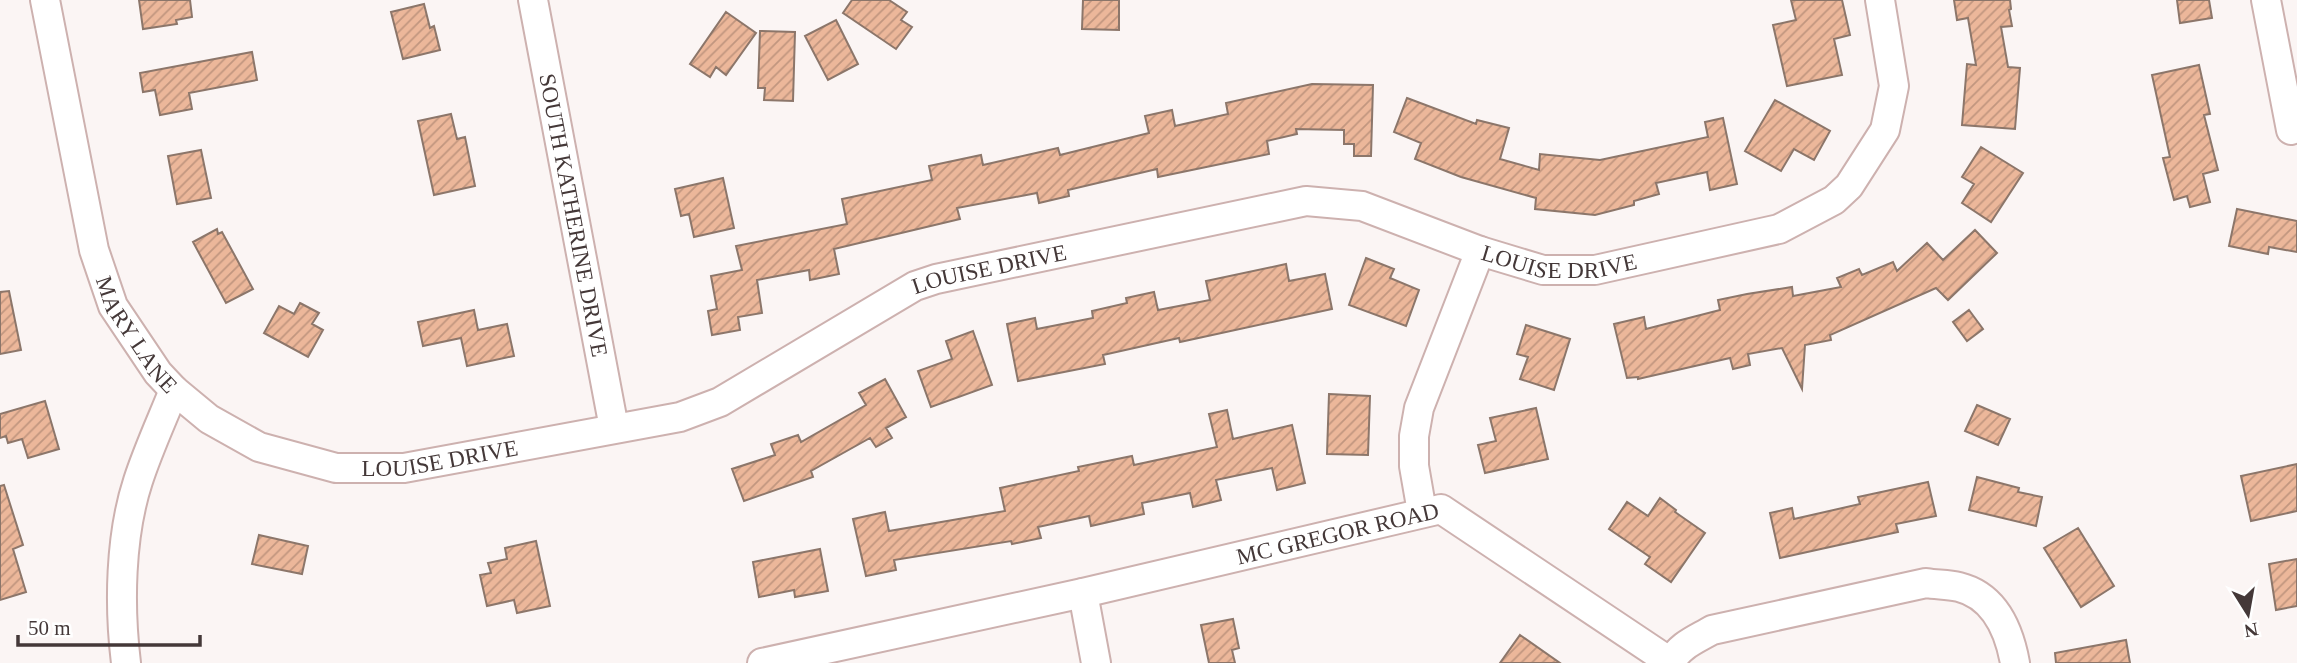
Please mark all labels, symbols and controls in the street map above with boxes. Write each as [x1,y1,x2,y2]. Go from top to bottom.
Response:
street label: SOUTH KATHERINE DRIVE [534,72,612,359]
street label: LOUISE DRIVE [909,240,1069,299]
street label: LOUISE DRIVE [1479,240,1639,284]
street label: MARY LANE [91,273,182,398]
street label: LOUISE DRIVE [362,435,520,481]
street label: MC GREGOR ROAD [1234,498,1441,570]
north arrow [2213,579,2283,649]
scale bar [18,604,200,648]
text: 50 m [28,616,71,640]
text: N [2242,619,2260,642]

